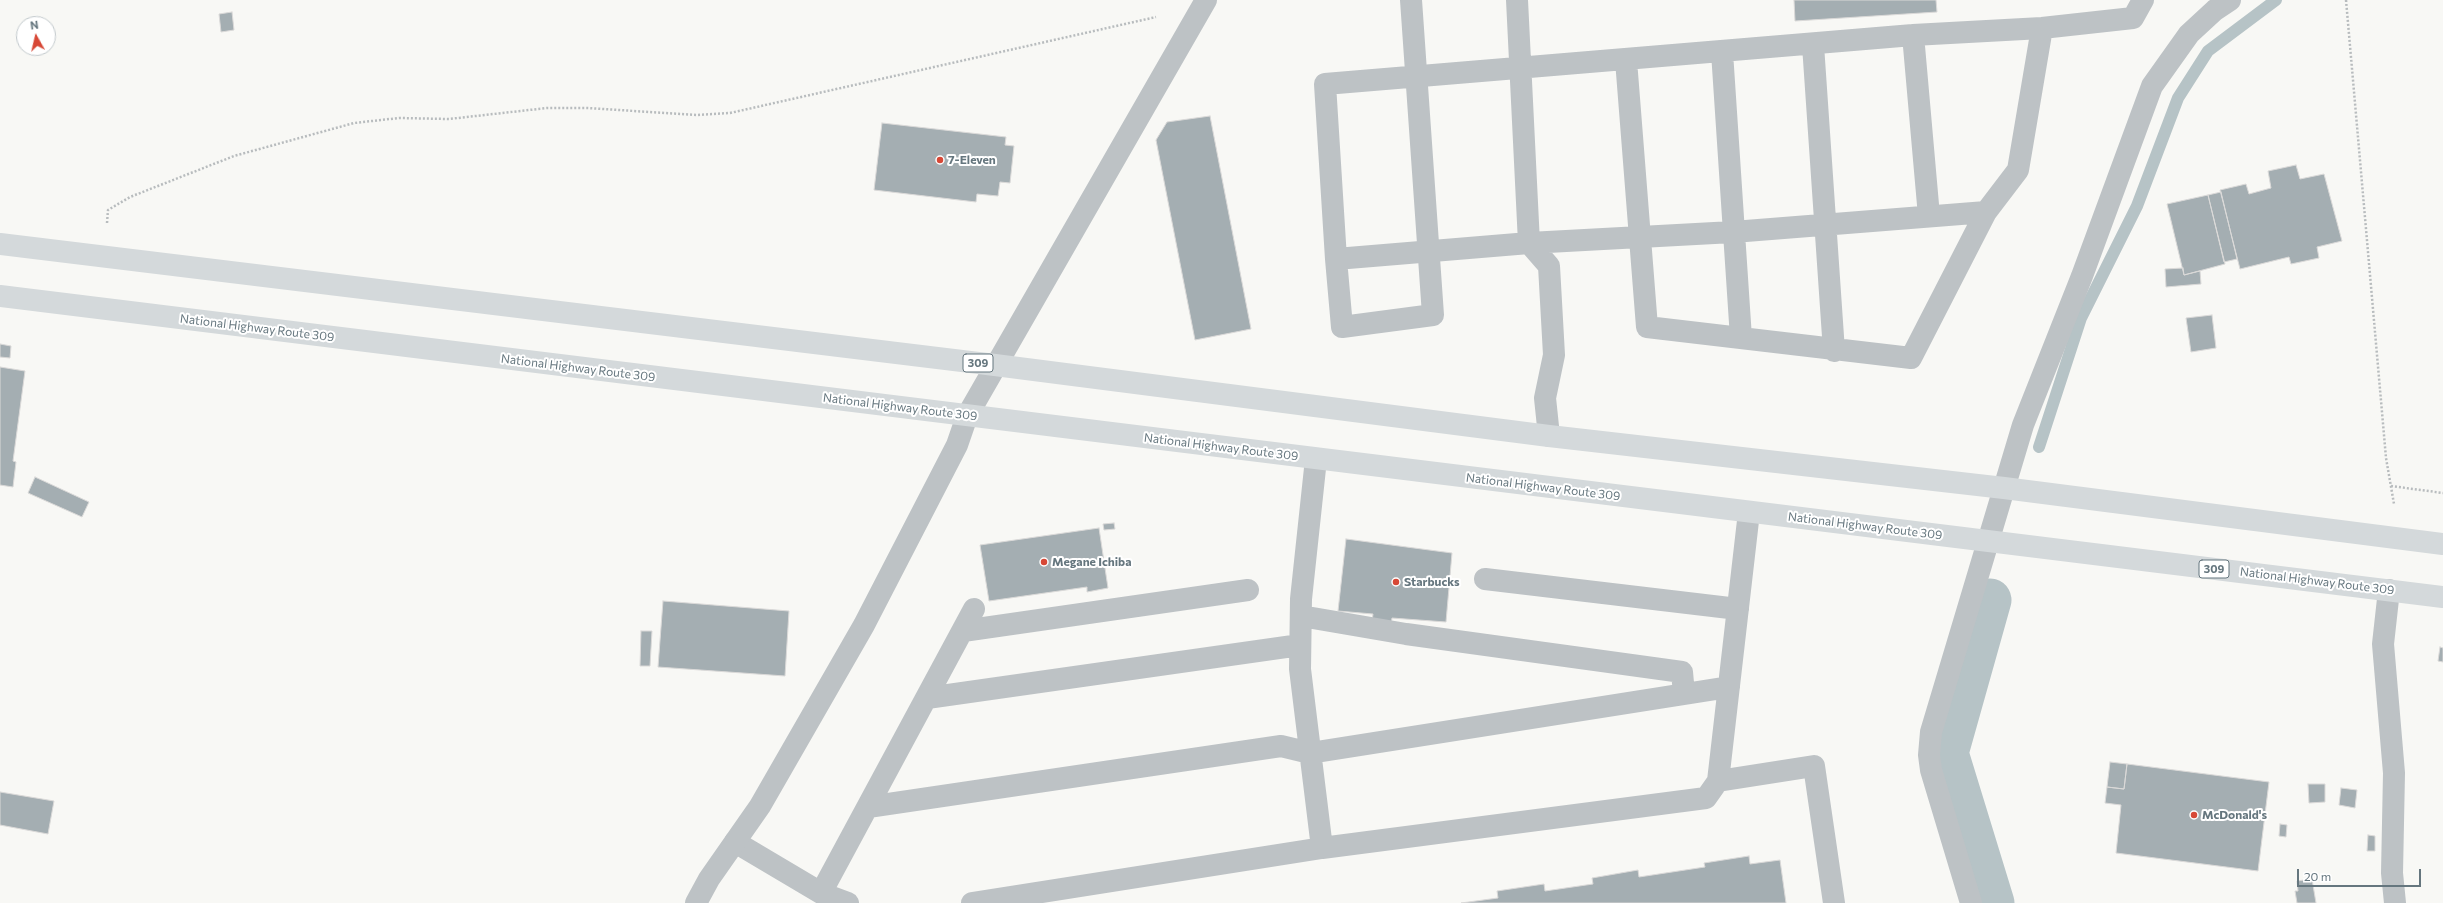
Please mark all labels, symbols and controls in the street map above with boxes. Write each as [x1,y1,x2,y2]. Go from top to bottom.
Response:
north arrow [16,16,56,56]
text: N [29,18,39,32]
place label: 7-Eleven [948,153,996,167]
marker: 7-Eleven [935,155,945,165]
street label: National Highway Route 309 [179,311,335,345]
street label: National Highway Route 309 [500,351,656,385]
road number: 309 [963,354,993,372]
street label: National Highway Route 309 [822,390,978,424]
street label: National Highway Route 309 [1143,430,1299,464]
street label: National Highway Route 309 [1465,470,1621,504]
street label: National Highway Route 309 [1787,509,1943,543]
place label: Megane Ichiba [1052,555,1132,569]
marker: Megane Ichiba [1039,557,1049,567]
road number: 309 [2199,560,2229,578]
street label: National Highway Route 309 [2239,564,2395,598]
place label: Starbucks [1404,575,1460,589]
marker: Starbucks [1391,577,1401,587]
place label: McDonald's [2202,808,2267,822]
marker: McDonald's [2189,810,2199,820]
scale bar [2299,861,2423,887]
text: 20 m [2304,869,2331,883]

